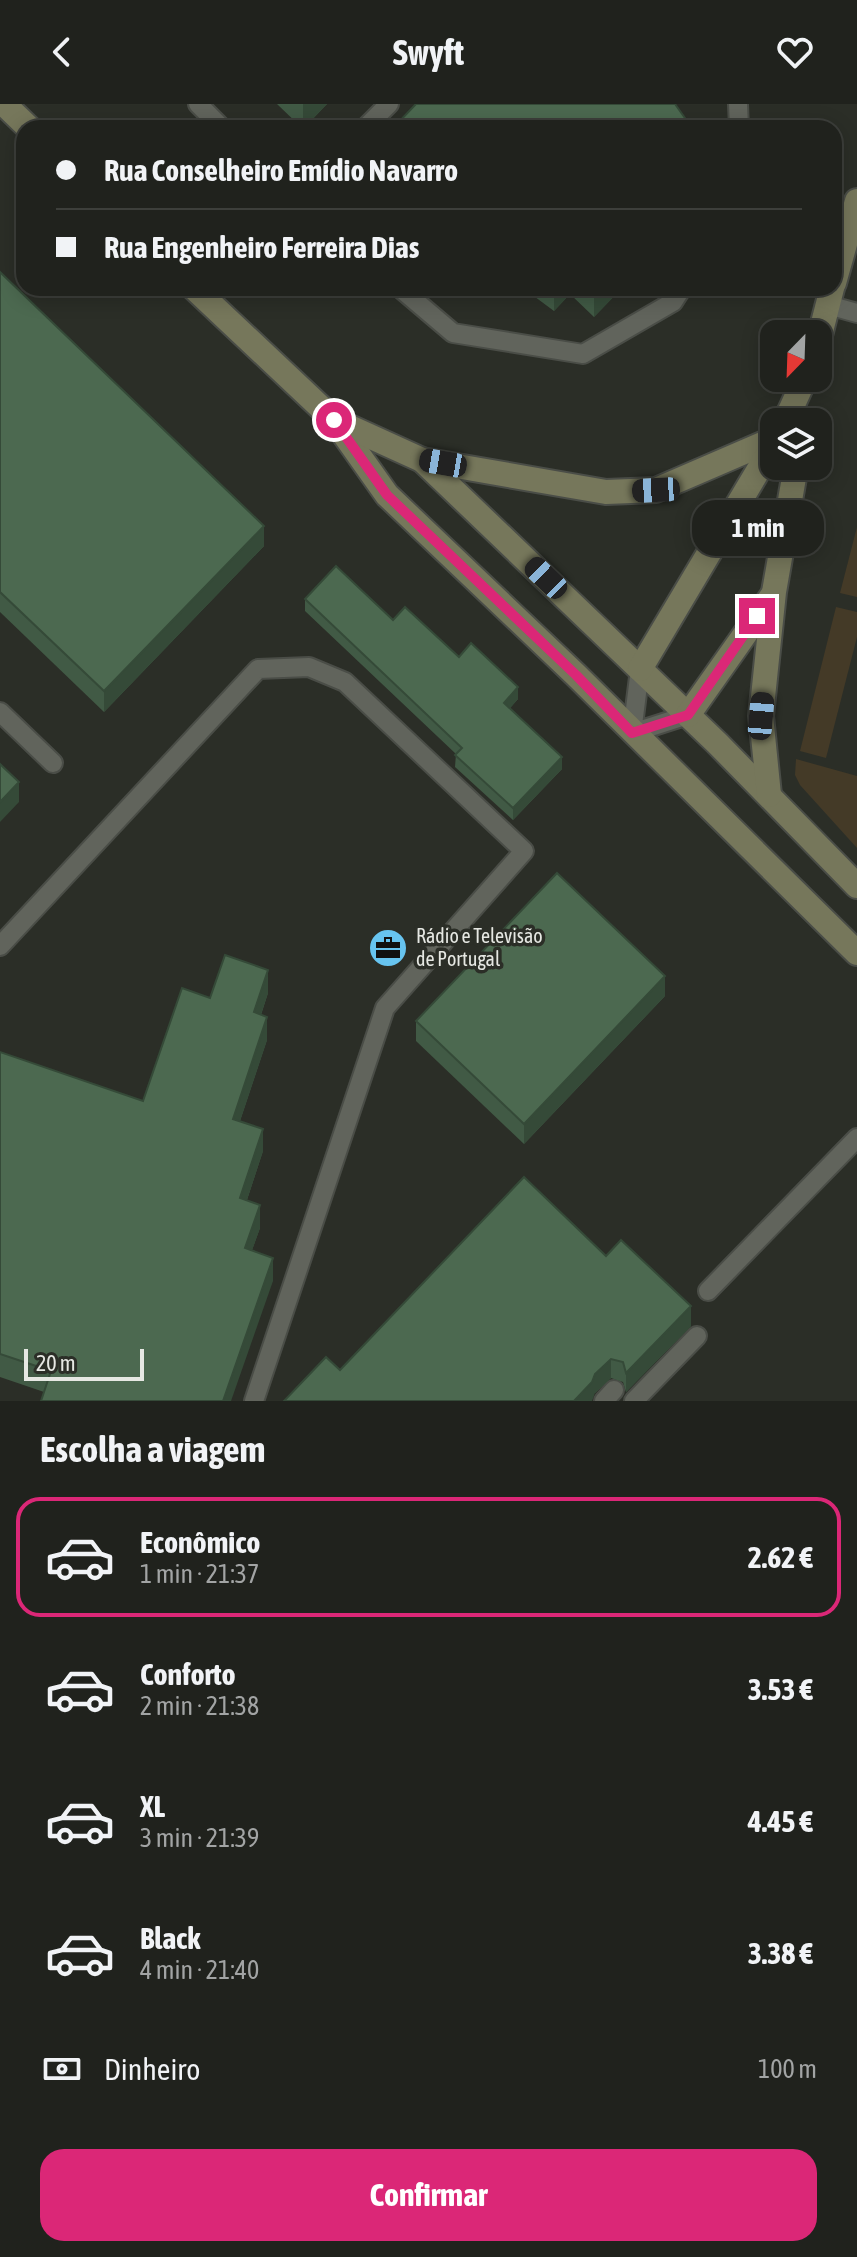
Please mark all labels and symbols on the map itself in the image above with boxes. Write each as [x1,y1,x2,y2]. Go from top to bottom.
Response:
north arrow [760,320,832,392]
route start [316,402,352,438]
car [417,447,469,479]
car [631,477,681,503]
callout: 1 min [691,500,823,556]
car [520,553,572,603]
route end [739,598,775,634]
car [747,691,775,741]
place label: Rádio e Televisão de Portugal [416,924,543,970]
office icon: Rádio e Televisão de Portugal [367,927,409,969]
scale bar [24,1345,144,1381]

